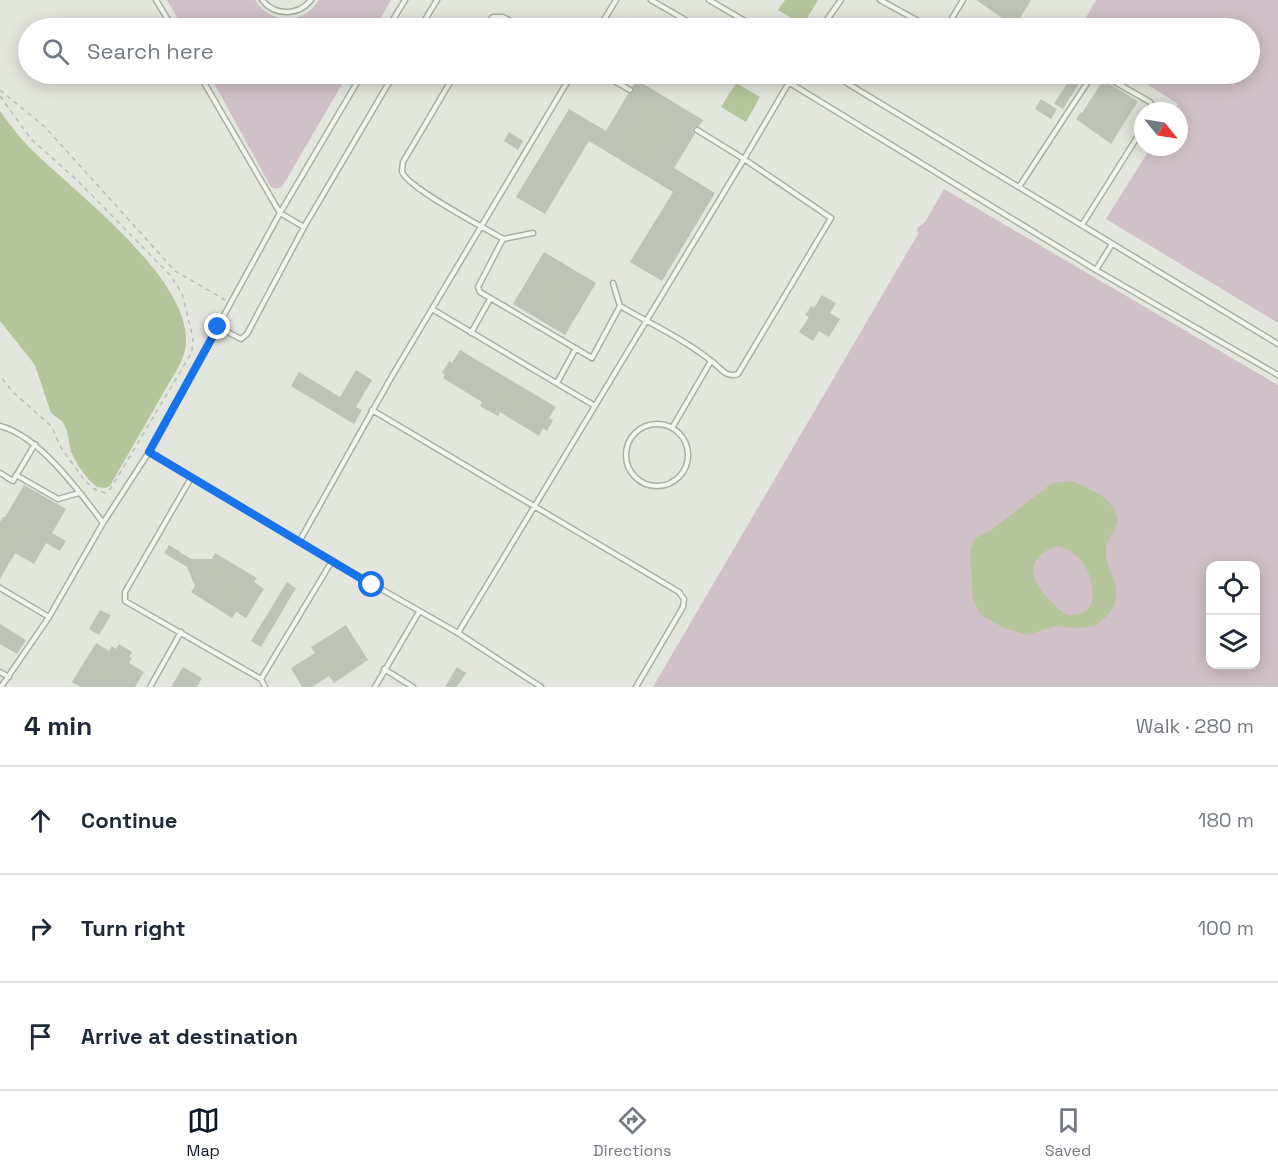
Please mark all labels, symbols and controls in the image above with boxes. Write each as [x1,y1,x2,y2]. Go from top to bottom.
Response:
search box [18,18,1260,84]
icon: search [39,35,72,68]
text: Search here [87,37,214,65]
north arrow [1134,102,1188,156]
route end [204,313,230,339]
map controls [1206,561,1260,669]
button: locate [1206,561,1260,615]
route start [358,571,384,597]
button: layers [1206,615,1260,669]
text: 4 min [24,709,92,743]
text: Walk · 280 m [1136,713,1254,739]
icon: ahead [24,804,57,837]
text: Continue [81,806,177,834]
text: 180 m [1198,807,1254,833]
icon: right [24,912,57,945]
text: Turn right [81,914,186,942]
text: 100 m [1198,915,1254,941]
icon: arrive [24,1020,57,1053]
text: Arrive at destination [81,1022,298,1050]
tab: Map [187,1104,220,1161]
tab: Directions [593,1104,672,1161]
tab: Saved [1045,1104,1091,1161]

